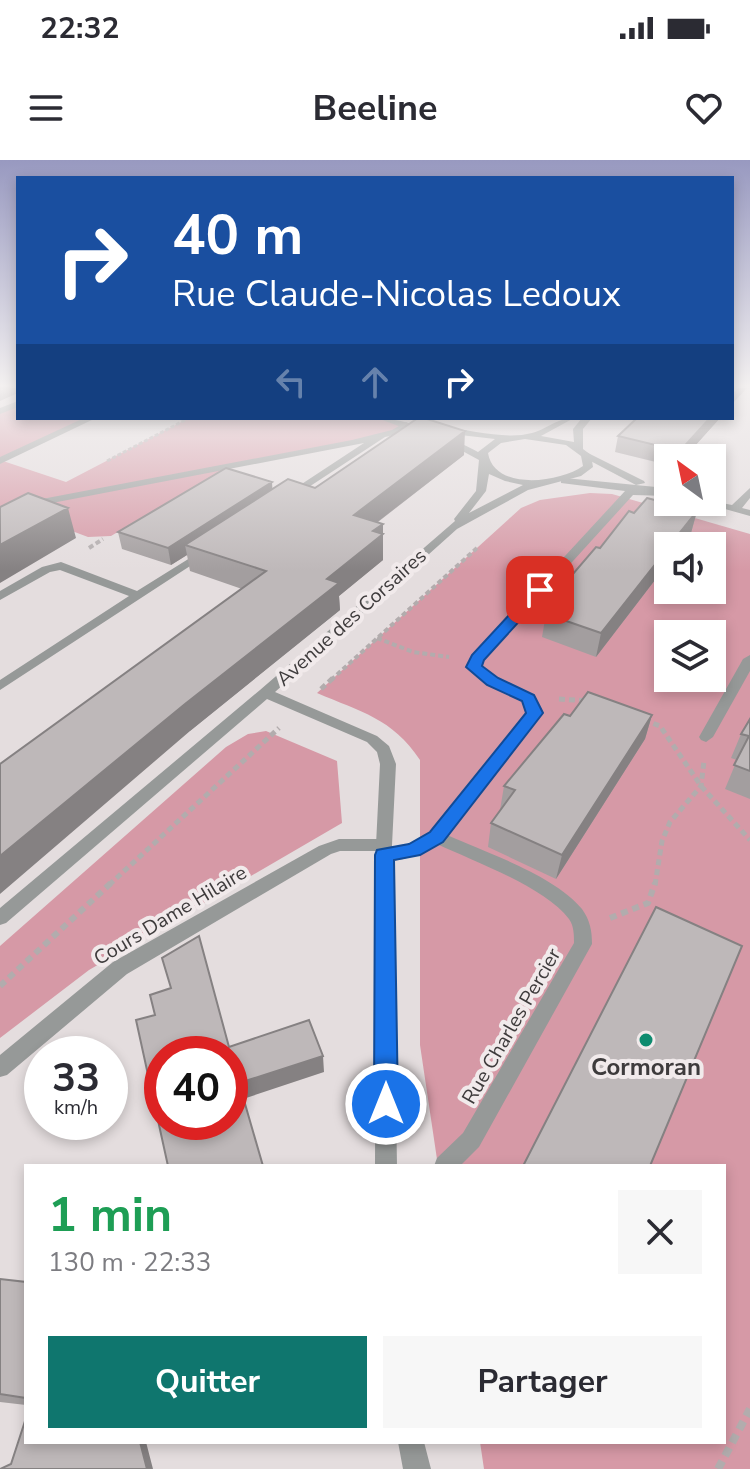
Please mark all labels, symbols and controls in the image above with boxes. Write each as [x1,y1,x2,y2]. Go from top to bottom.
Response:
text: 22:32 [40,8,119,49]
text: Beeline [312,84,438,133]
icon: menu [24,86,68,130]
icon: heart [682,86,726,130]
text: 40 m [172,197,303,274]
icon: right [40,208,144,312]
text: Rue Claude-Nicolas Ledoux [172,270,621,319]
icon: left [269,360,313,404]
icon: ahead [353,360,397,404]
icon: right [437,360,481,404]
north arrow [654,444,726,516]
map controls [654,444,726,692]
button: sound [654,532,726,604]
street label: Avenue des Corsaires [270,543,432,692]
pin [506,556,574,624]
icon: arrive [518,568,562,612]
button: layers [654,620,726,692]
street label: Cours Dame Hilaire [89,859,252,972]
street label: Rue Charles Percier [456,943,567,1109]
marker: Cormoran [637,1031,655,1049]
speed limit sign: 40 [144,1036,248,1140]
text: 33 [52,1051,100,1105]
place label: Cormoran [591,1051,701,1083]
position arrow [344,1062,428,1146]
text: km/h [54,1094,98,1121]
text: 1 min [48,1182,172,1248]
button: close [618,1190,702,1274]
text: 130 m · 22:33 [48,1245,211,1280]
button: Quitter [48,1336,367,1428]
button: Partager [383,1336,702,1428]

